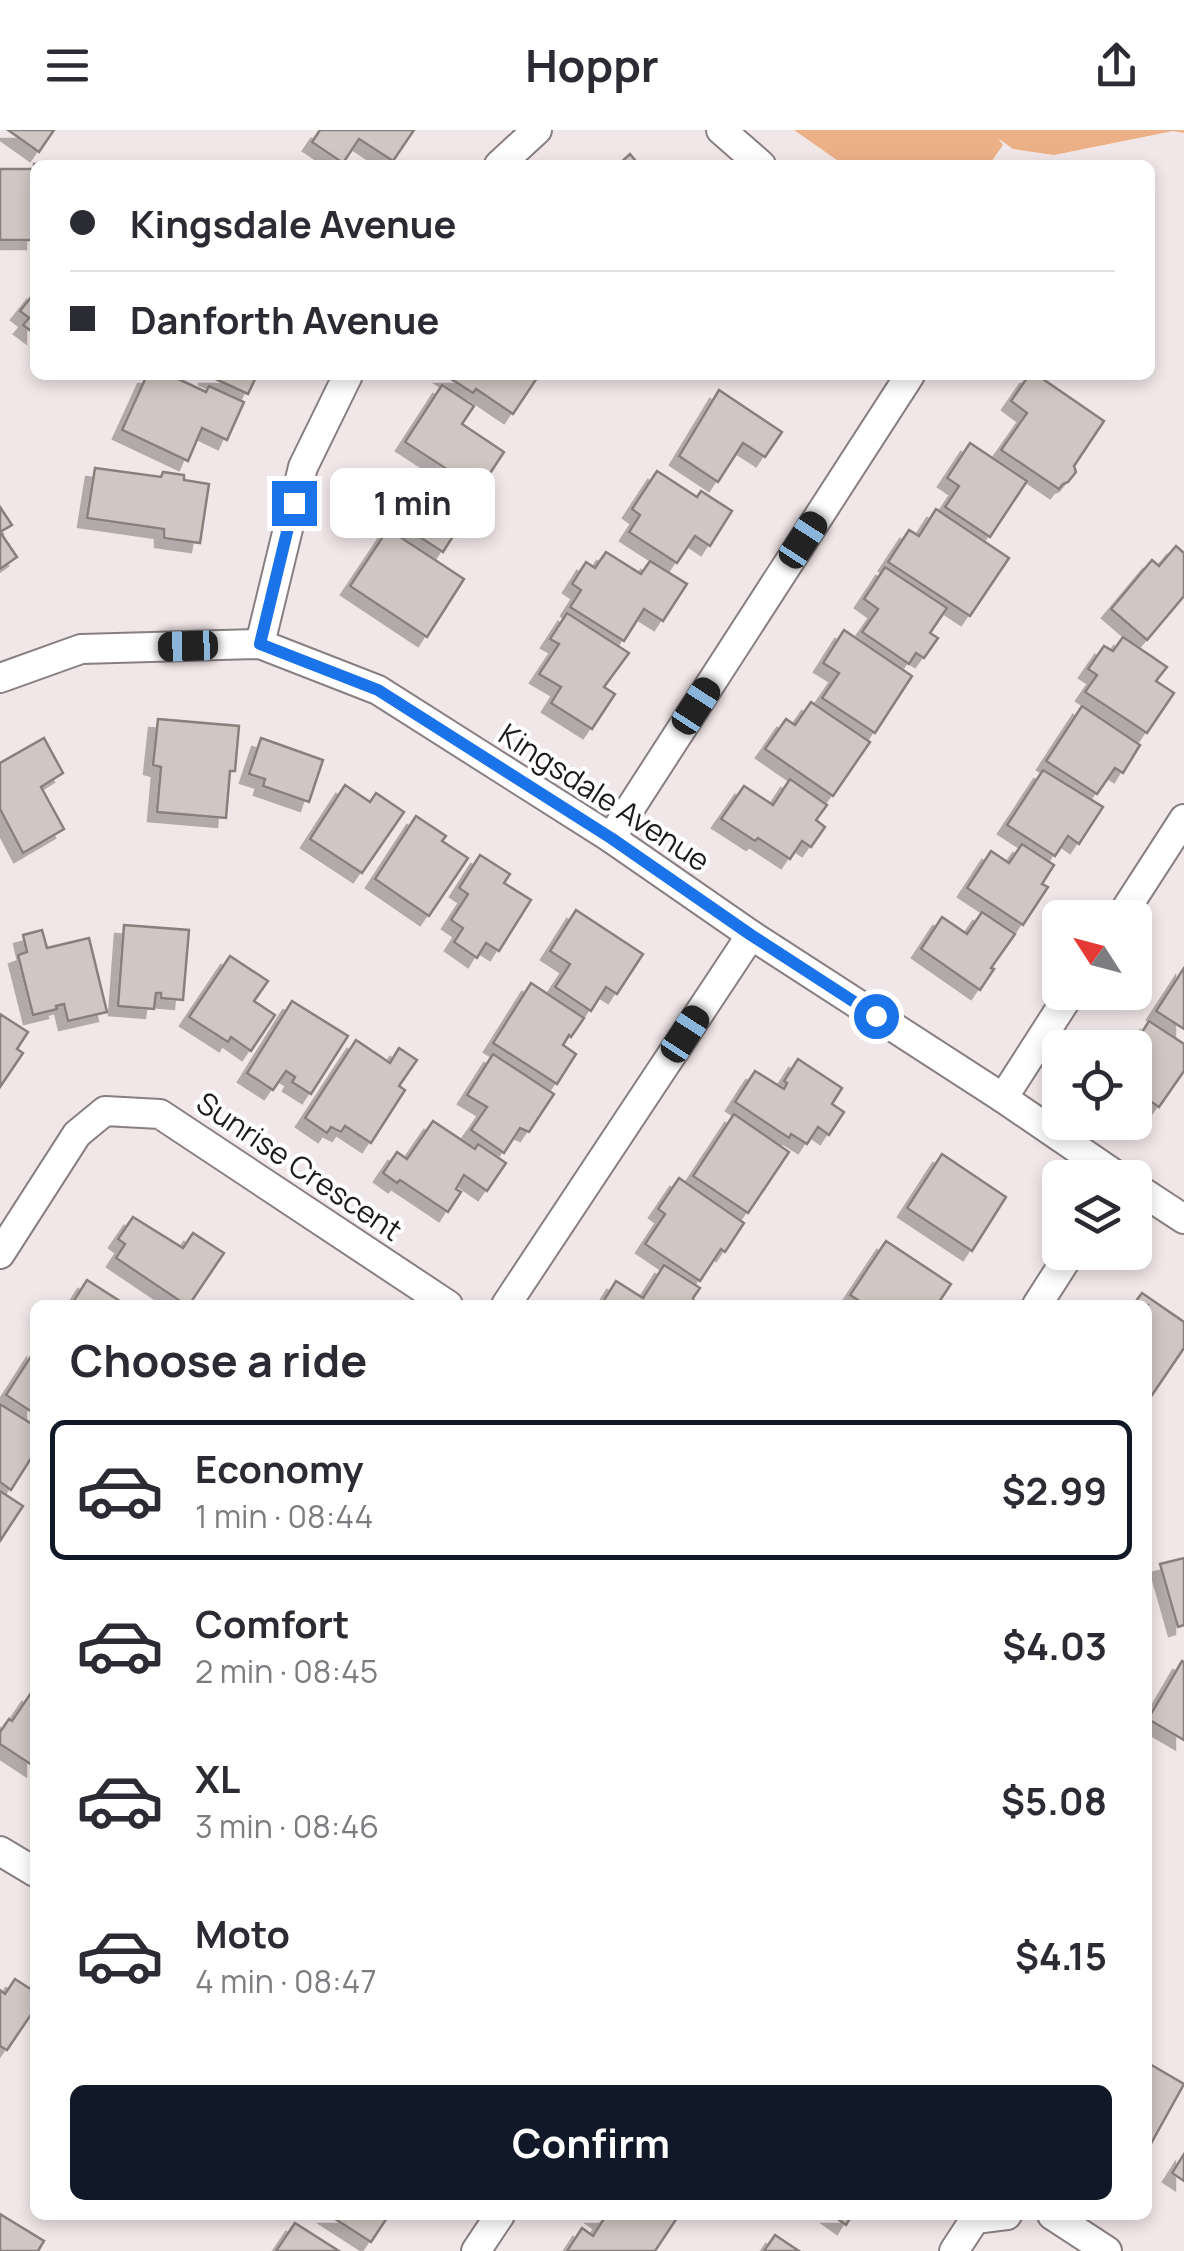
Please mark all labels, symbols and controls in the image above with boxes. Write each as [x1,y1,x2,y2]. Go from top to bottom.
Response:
text: Hoppr [525,34,659,96]
icon: menu [40,38,95,93]
icon: share [1089,38,1144,93]
text: Kingsdale Avenue [130,197,456,249]
text: Danforth Avenue [130,293,439,345]
callout: 1 min [329,468,494,538]
route end [272,481,317,526]
text: 1 min [373,481,452,525]
car [774,507,832,573]
car [157,630,219,662]
car [667,673,725,739]
street label: Kingsdale Avenue [491,713,718,880]
north arrow [1042,900,1152,1010]
map controls [1042,900,1152,1270]
route start [854,994,899,1039]
car [656,1001,714,1067]
button: locate [1042,1030,1152,1140]
street label: Sunrise Crescent [189,1082,411,1250]
button: layers [1042,1160,1152,1270]
text: Choose a ride [70,1329,367,1391]
text: Economy [195,1442,364,1494]
icon: car [75,1445,165,1535]
text: $2.99 [1002,1464,1107,1516]
text: 1 min · 08:44 [195,1494,373,1538]
text: Comfort [195,1597,349,1649]
icon: car [75,1600,165,1690]
text: $4.03 [1002,1619,1107,1671]
text: 2 min · 08:45 [195,1649,378,1693]
text: XL [195,1752,240,1804]
icon: car [75,1755,165,1845]
text: $5.08 [1001,1774,1107,1826]
text: 3 min · 08:46 [195,1804,379,1848]
text: Moto [195,1907,290,1959]
icon: car [75,1910,165,2000]
text: $4.15 [1015,1929,1107,1981]
text: 4 min · 08:47 [195,1959,377,2003]
button: Confirm [70,2085,1112,2200]

